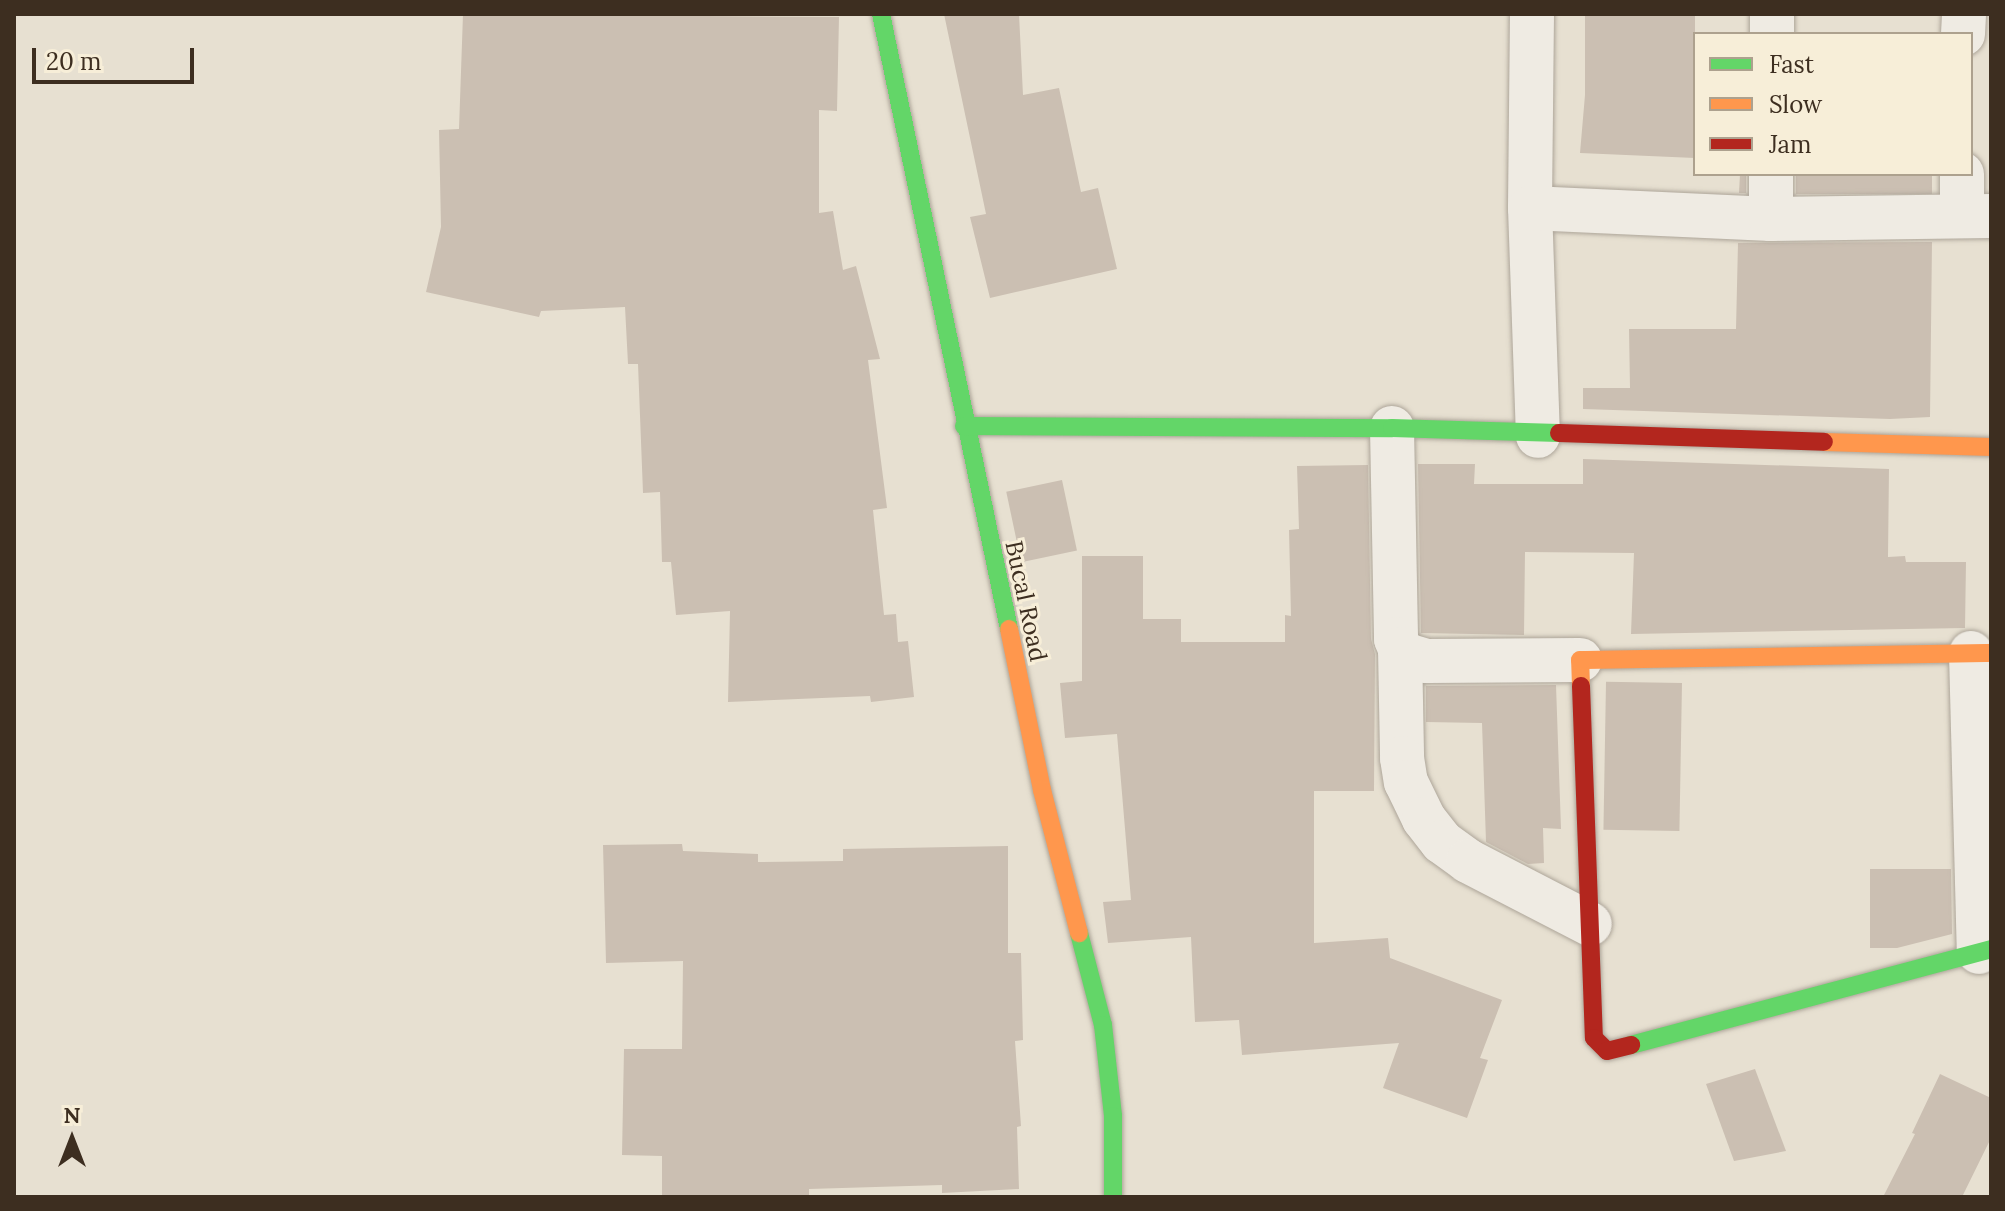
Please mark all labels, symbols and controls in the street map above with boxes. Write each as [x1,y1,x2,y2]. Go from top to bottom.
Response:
scale bar [36,32,198,82]
legend [1693,32,1973,176]
text: 20 m [46,46,102,77]
text: Fast [1769,49,1814,80]
text: Slow [1769,89,1822,120]
text: Jam [1769,129,1811,160]
street label: Bucal Road [999,538,1053,664]
north arrow [32,1099,112,1179]
text: N [63,1101,81,1129]

